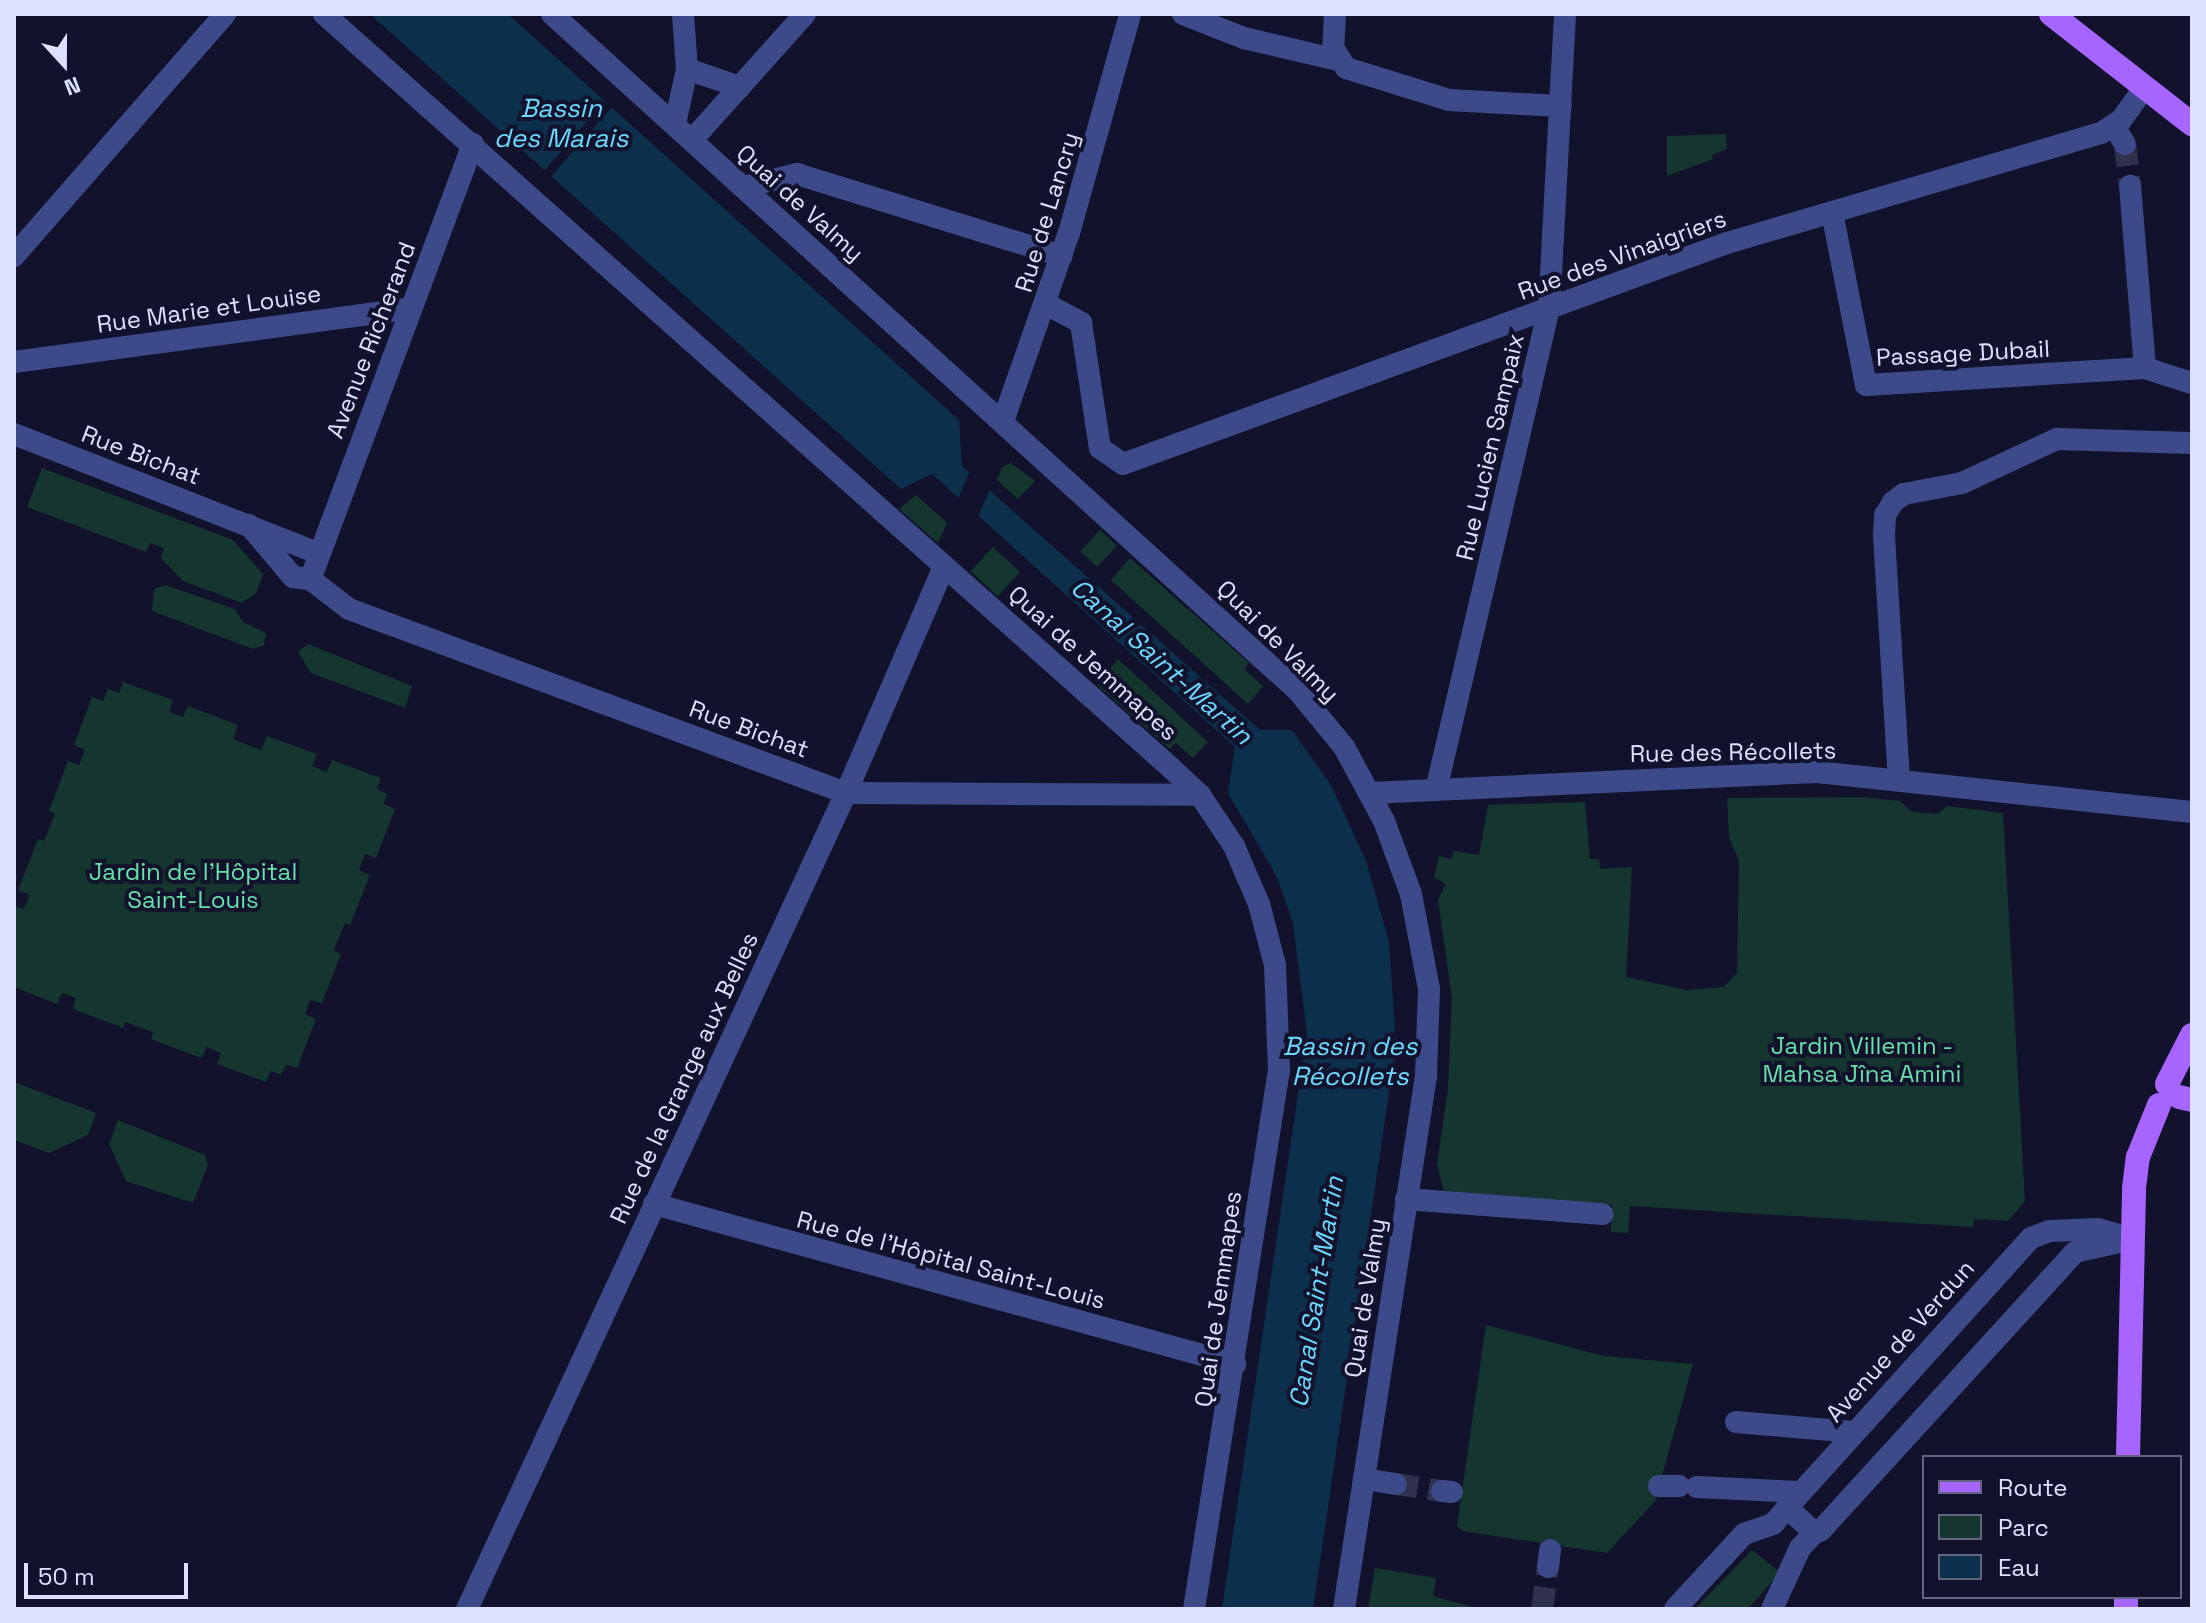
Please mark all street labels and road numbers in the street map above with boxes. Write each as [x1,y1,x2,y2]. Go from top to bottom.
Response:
street label: Rue de Lancry [1009,129,1085,295]
street label: Quai de Valmy [730,138,870,268]
street label: Rue des Vinaigriers [1514,204,1730,306]
street label: Avenue Richerand [320,238,422,442]
street label: Rue Marie et Louise [95,279,323,339]
street label: Rue Lucien Sampaix [1450,331,1530,563]
street label: Passage Dubail [1875,334,2051,372]
street label: Rue Bichat [77,419,205,491]
street label: Quai de Valmy [1211,574,1345,708]
street label: Quai de Jemmapes [1002,579,1184,747]
street label: Rue Bichat [685,694,813,764]
street label: Rue des Récollets [1630,736,1836,768]
street label: Rue de la Grange aux Belles [604,928,764,1228]
street label: Quai de Jemmapes [1189,1189,1247,1409]
street label: Rue de l'Hôpital Saint-Louis [794,1205,1108,1315]
street label: Quai de Valmy [1338,1216,1392,1380]
street label: Avenue de Verdun [1820,1254,1980,1428]

